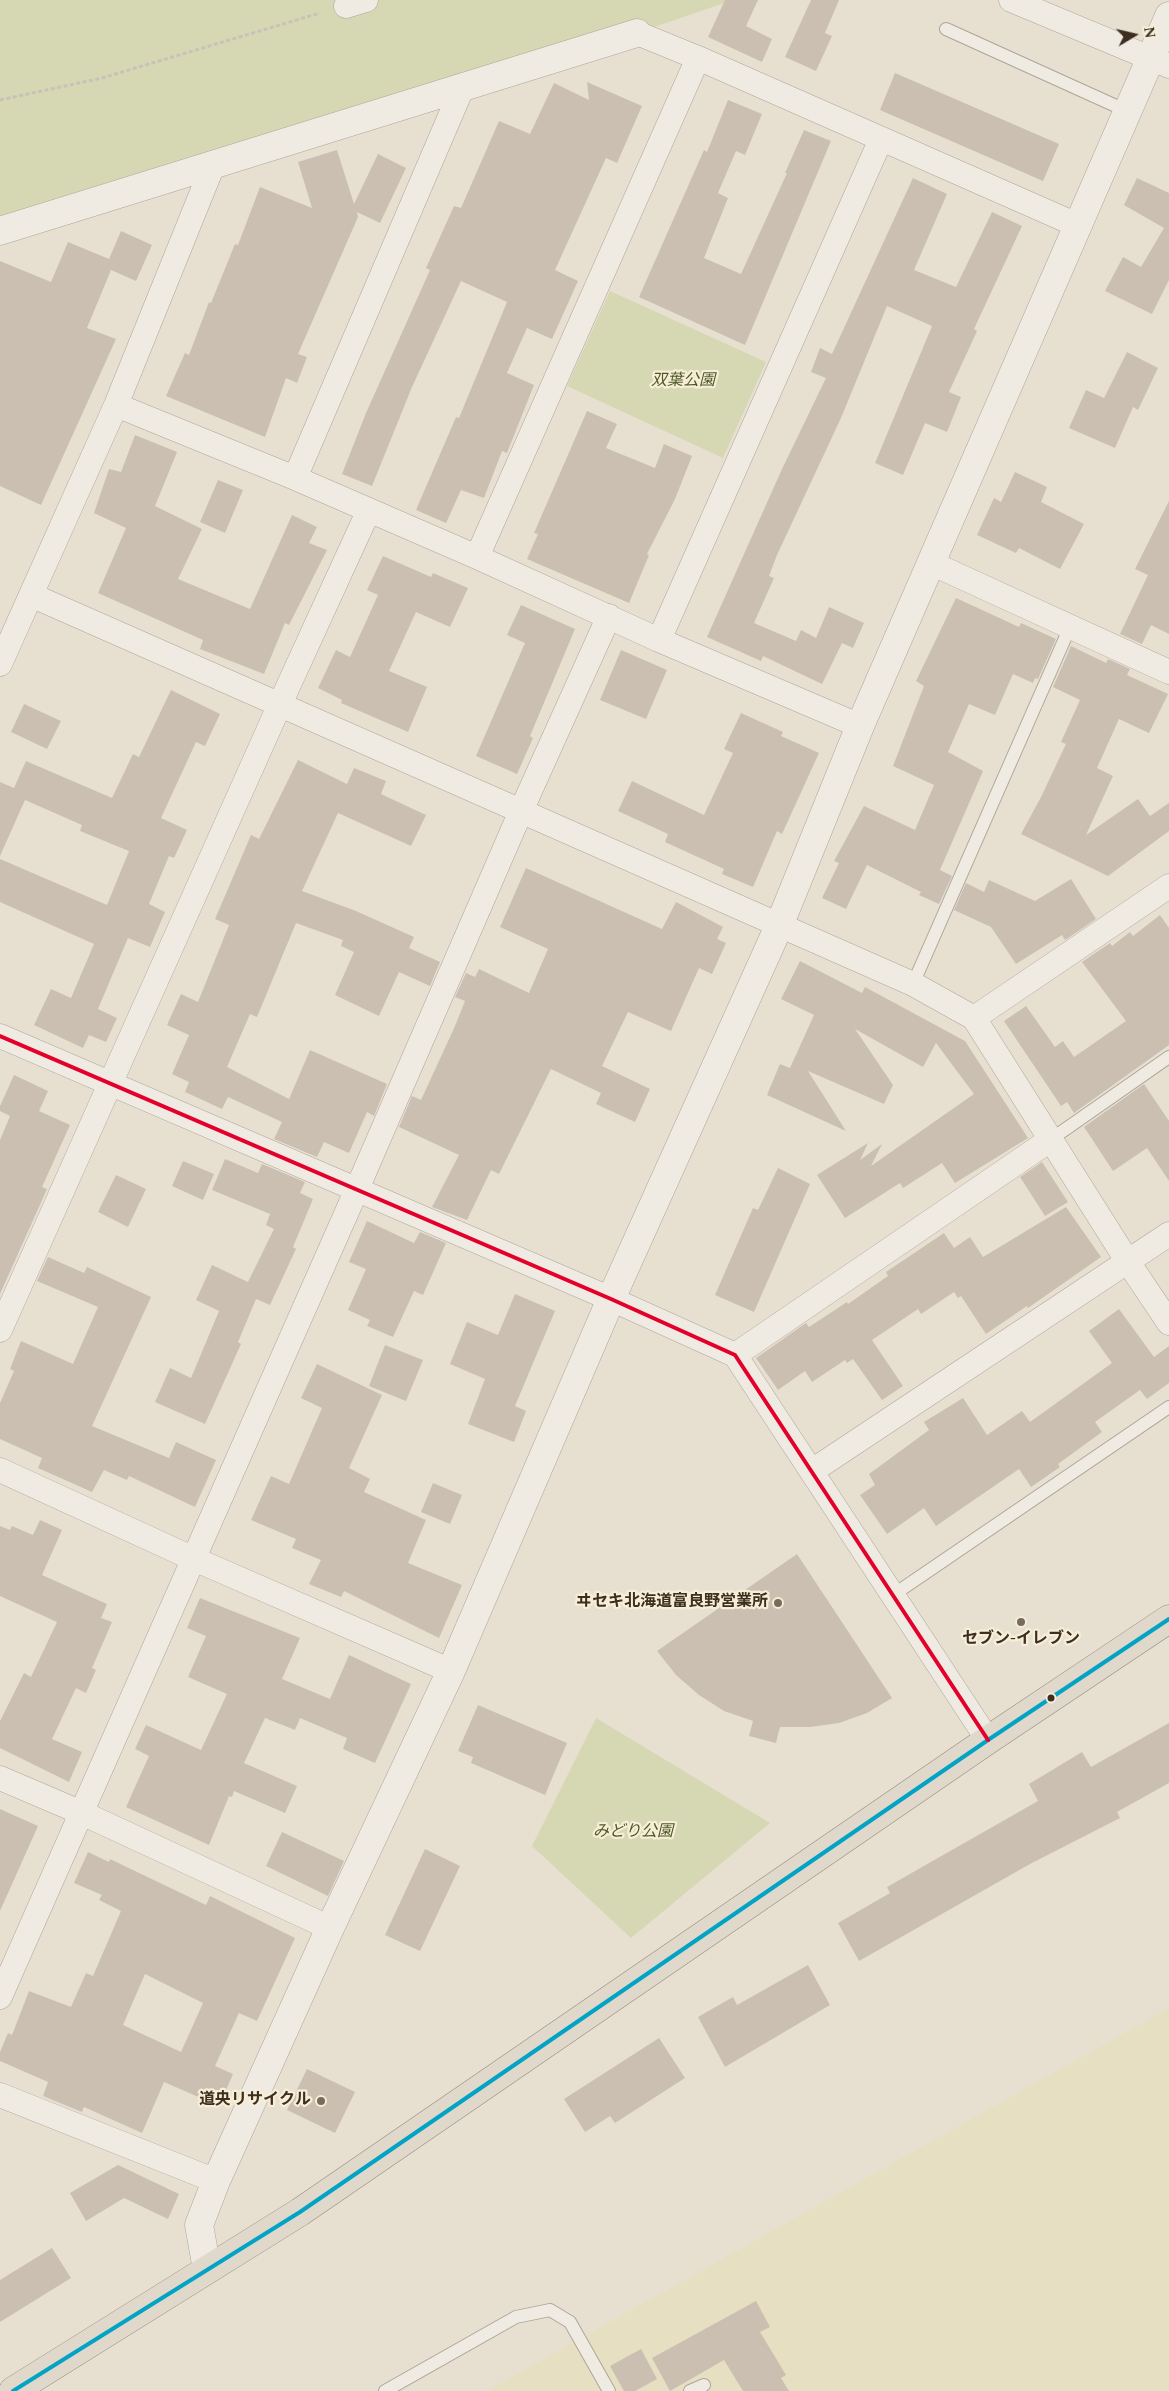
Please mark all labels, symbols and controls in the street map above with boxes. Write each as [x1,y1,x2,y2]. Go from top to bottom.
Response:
north arrow [1109,10,1159,60]
text: N [1138,25,1161,40]
park label: 双葉公園 [651,372,715,392]
place label: ヰセキ北海道富良野営業所 [576,1593,768,1613]
marker: ヰセキ北海道富良野営業所 [772,1597,784,1609]
marker: セブン-イレブン [1015,1616,1027,1628]
place label: セブン-イレブン [962,1630,1080,1650]
unlabelled marker [1046,1693,1056,1703]
park label: みどり公園 [593,1823,673,1843]
place label: 道央リサイクル [199,2091,311,2111]
marker: 道央リサイクル [315,2095,327,2107]

